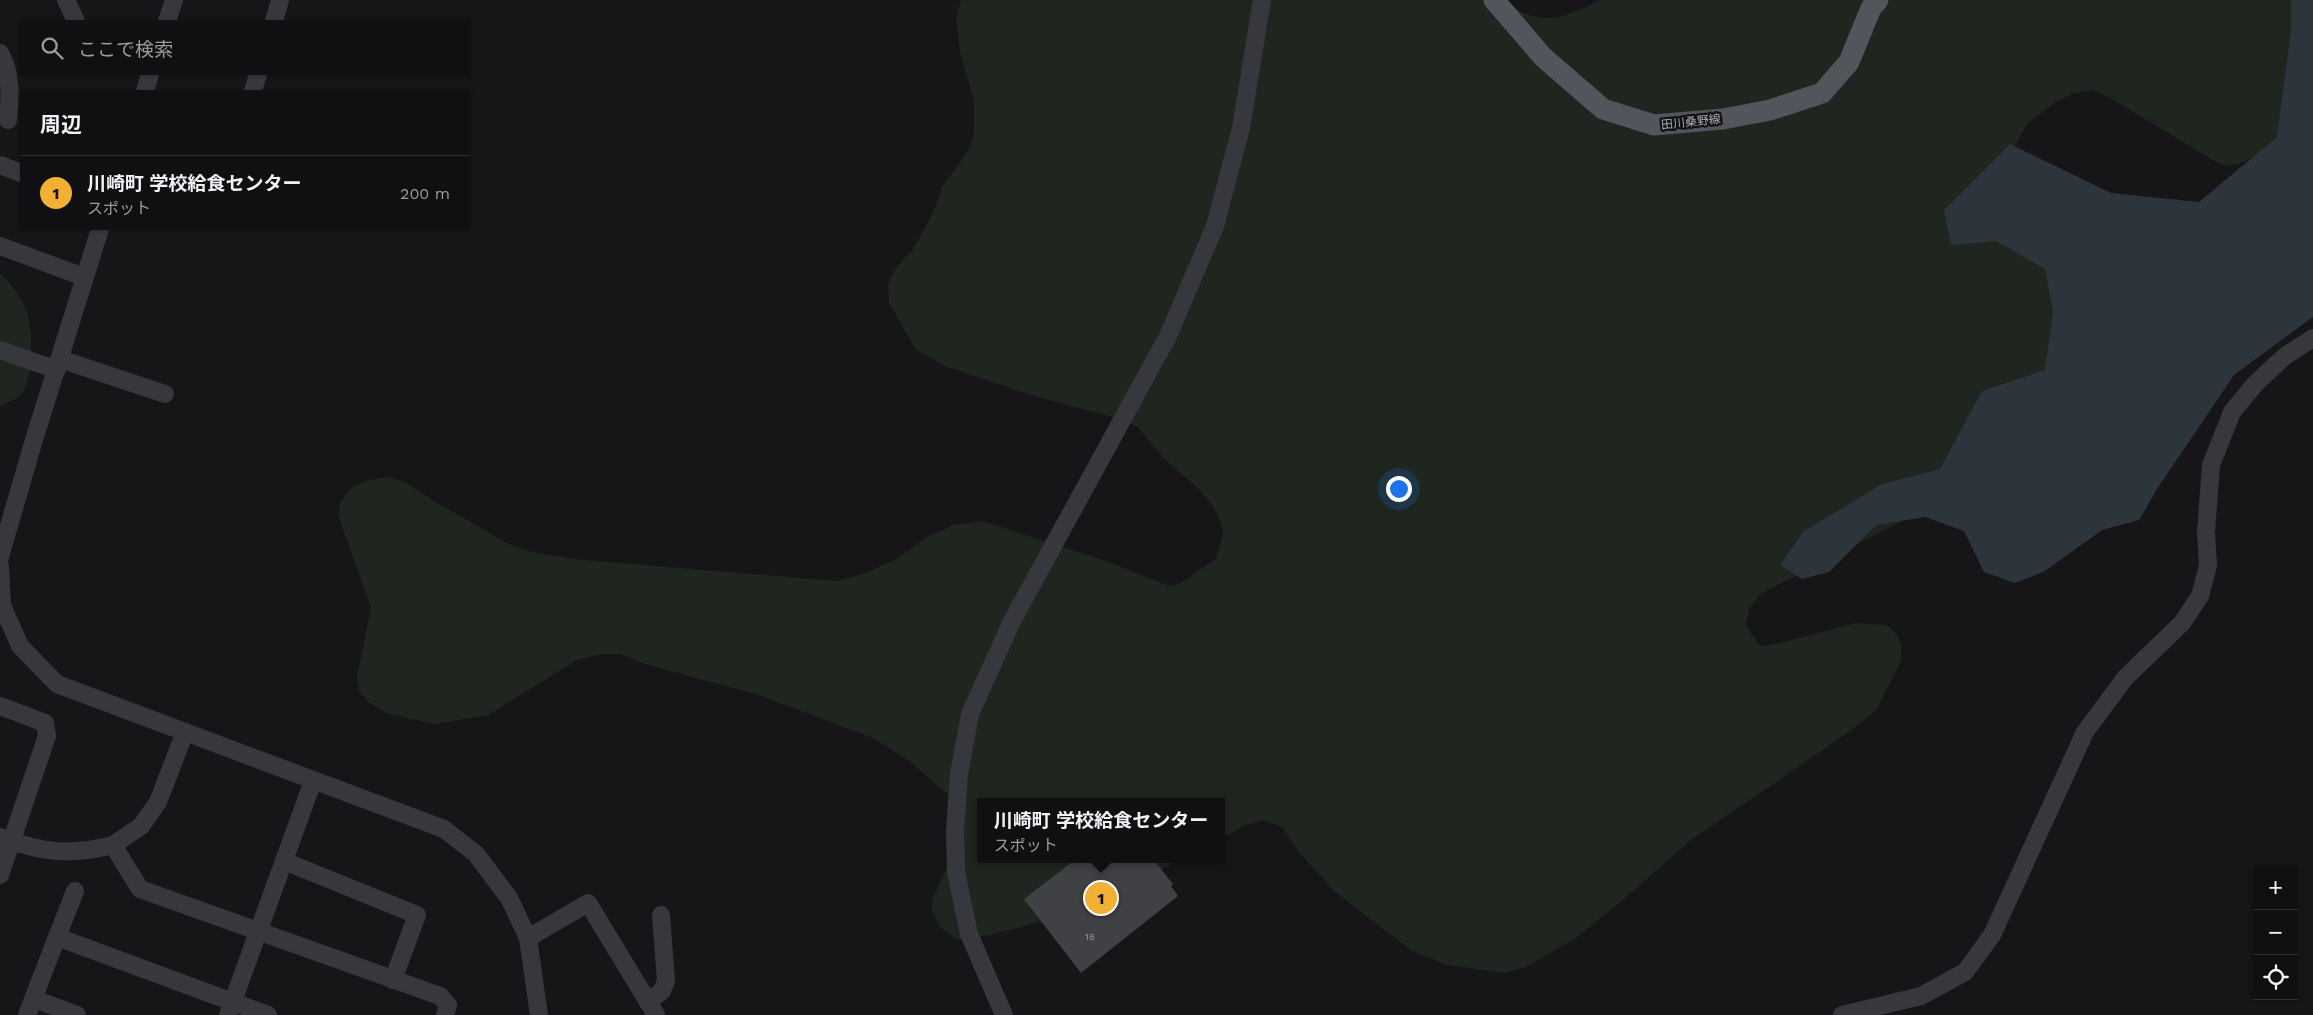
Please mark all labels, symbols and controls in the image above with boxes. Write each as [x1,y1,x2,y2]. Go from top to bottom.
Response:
search box [20,20,470,75]
icon: search [38,34,66,62]
text: ここで検索 [78,38,173,61]
text: 周辺 [40,112,82,137]
street label: 田川桑野線 [1660,112,1722,132]
text: 川崎町 学校給食センター [87,172,301,195]
text: 1 [53,184,59,203]
text: 200 m [400,184,450,203]
text: スポット [87,199,151,218]
your location [1386,476,1412,502]
popup [977,798,1225,863]
text: 川崎町 学校給食センター [994,809,1208,832]
text: スポット [994,836,1058,855]
map controls [2253,865,2298,1000]
button: + [2253,865,2298,910]
pin: 1 [1085,879,1117,917]
button: − [2253,910,2298,955]
house number: 16 [1085,931,1095,942]
button: locate [2253,955,2298,1000]

